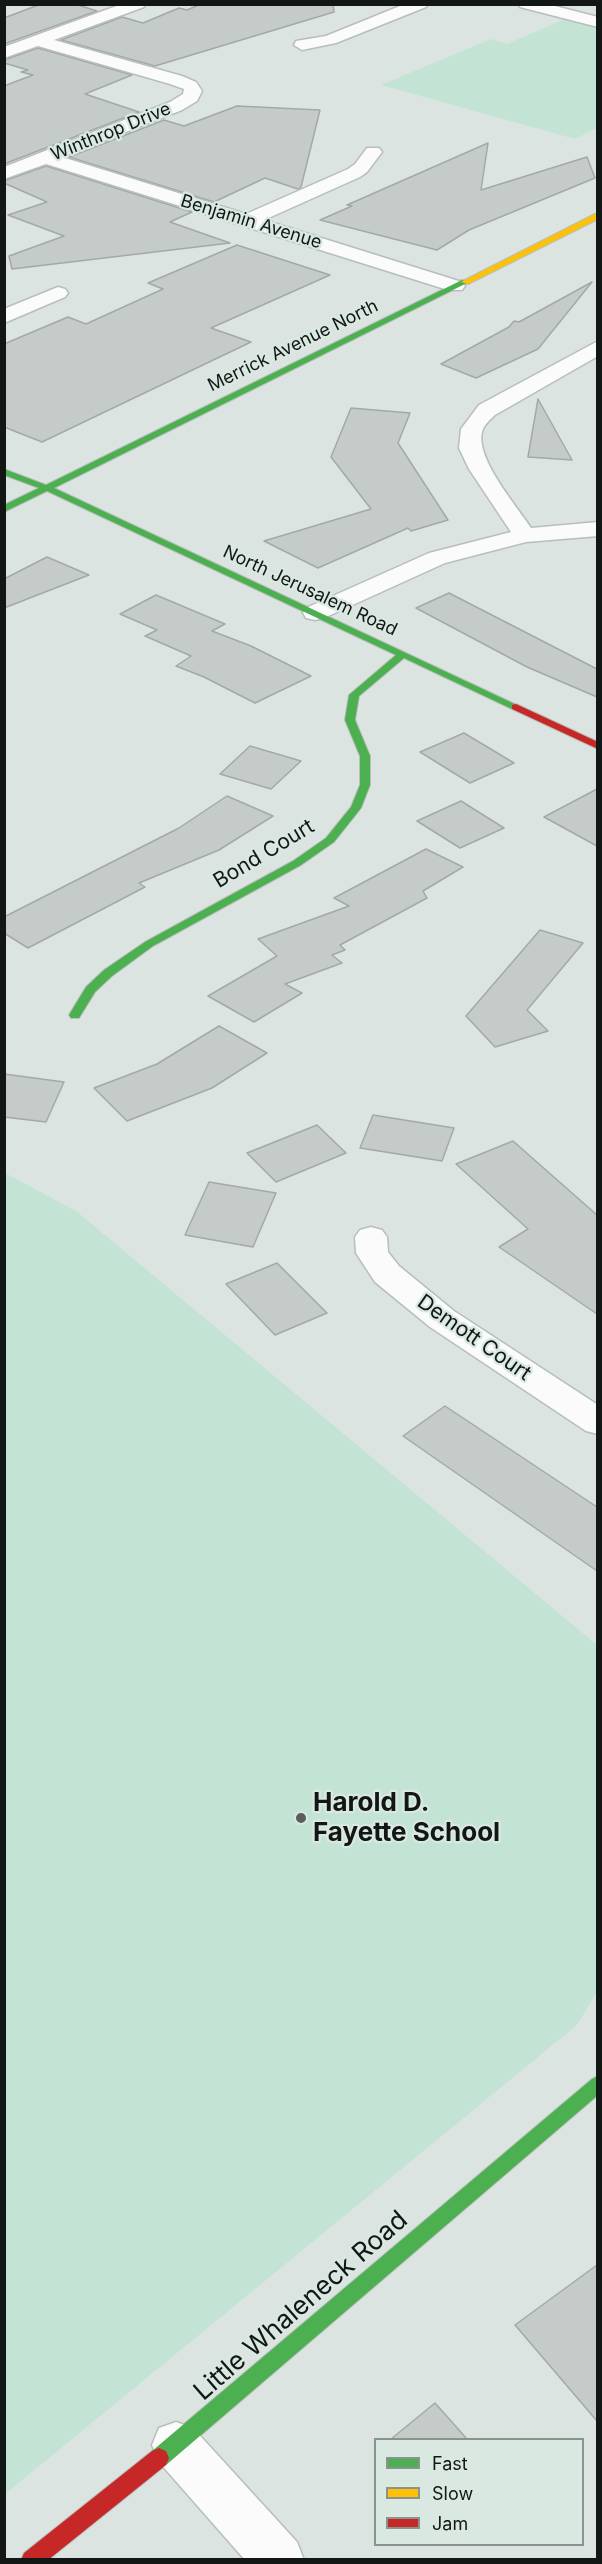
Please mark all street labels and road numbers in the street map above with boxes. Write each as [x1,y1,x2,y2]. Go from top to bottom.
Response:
street label: Winthrop Drive [48,98,174,166]
street label: Benjamin Avenue [178,190,324,254]
street label: Merrick Avenue North [204,295,382,397]
street label: North Jerusalem Road [219,541,401,641]
street label: Bond Court [209,814,319,894]
street label: Demott Court [412,1290,536,1386]
street label: Little Whaleneck Road [188,2205,414,2407]

